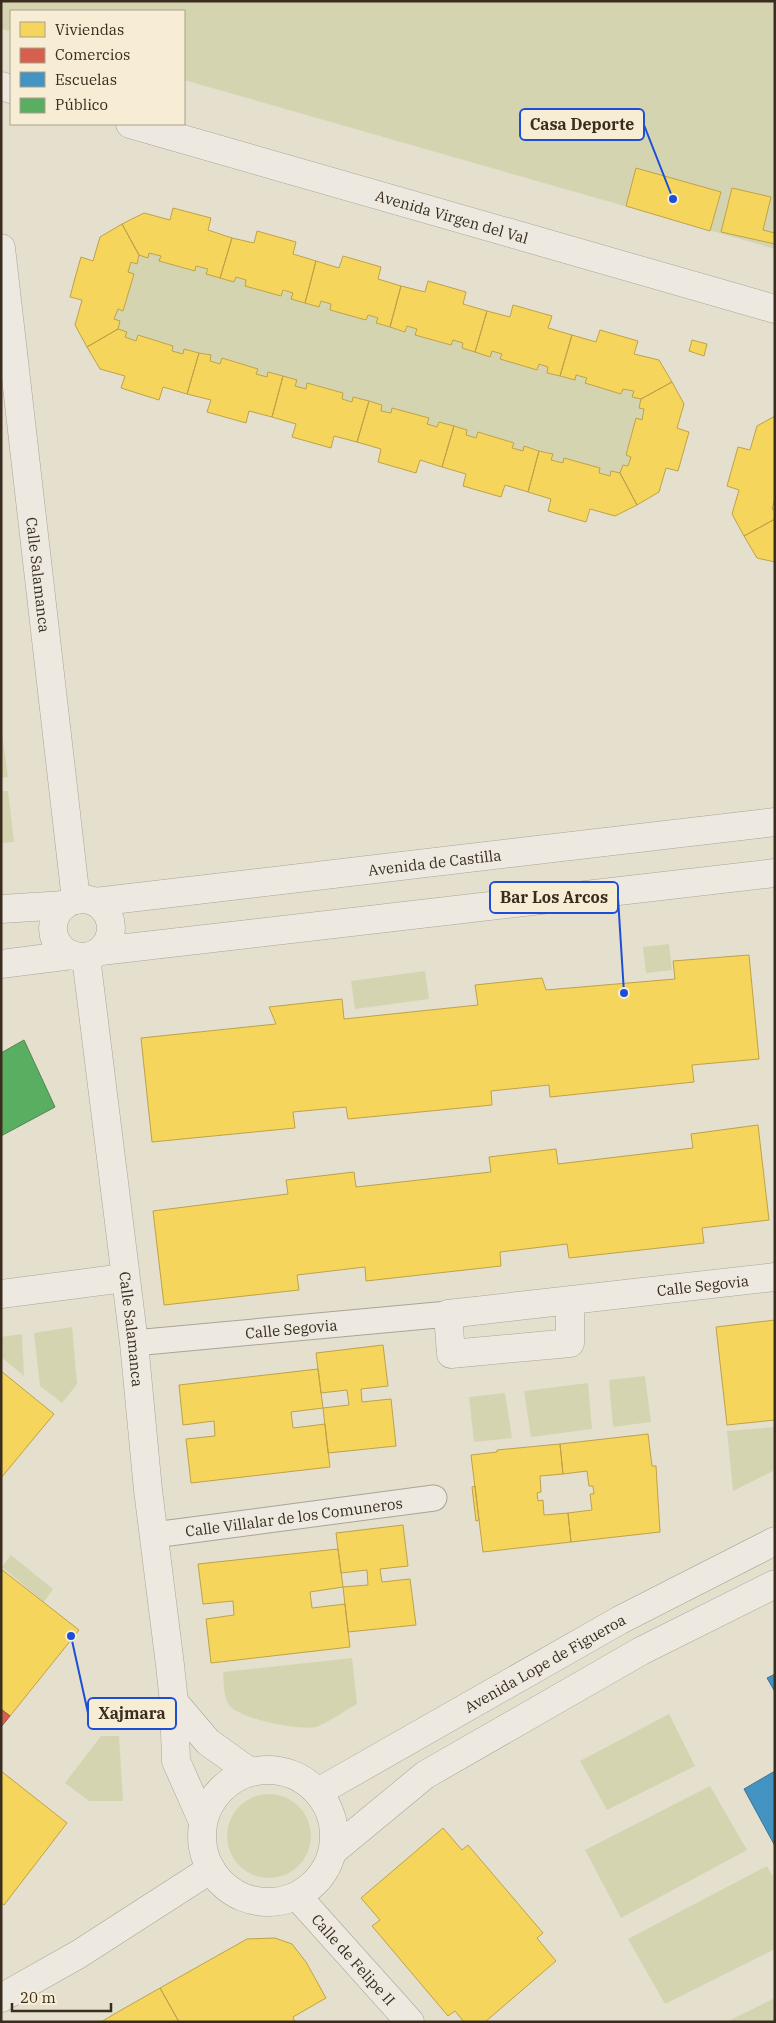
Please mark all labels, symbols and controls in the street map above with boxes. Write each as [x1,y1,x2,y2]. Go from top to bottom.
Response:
legend [10,10,185,125]
text: Viviendas [55,20,124,39]
text: Comercios [55,45,130,64]
text: Escuelas [55,70,117,89]
text: Público [55,95,108,114]
callout: Casa Deporte [520,109,644,140]
text: Casa Deporte [530,114,634,134]
street label: Avenida Virgen del Val [373,185,531,247]
street label: Calle Salamanca [23,516,55,634]
street label: Avenida de Castilla [367,845,502,879]
callout: Bar Los Arcos [490,882,618,913]
text: Bar Los Arcos [500,887,608,907]
street label: Calle Salamanca [116,1270,148,1388]
street label: Calle Segovia [656,1271,750,1300]
street label: Calle Segovia [244,1315,338,1342]
street label: Calle Villalar de los Comuneros [184,1493,404,1540]
street label: Avenida Lope de Figueroa [461,1609,629,1716]
callout: Xajmara [88,1698,176,1729]
text: Xajmara [98,1703,166,1723]
street label: Calle de Felipe II [308,1910,400,2009]
scale bar [12,1980,111,2012]
text: 20 m [20,1988,56,2007]

